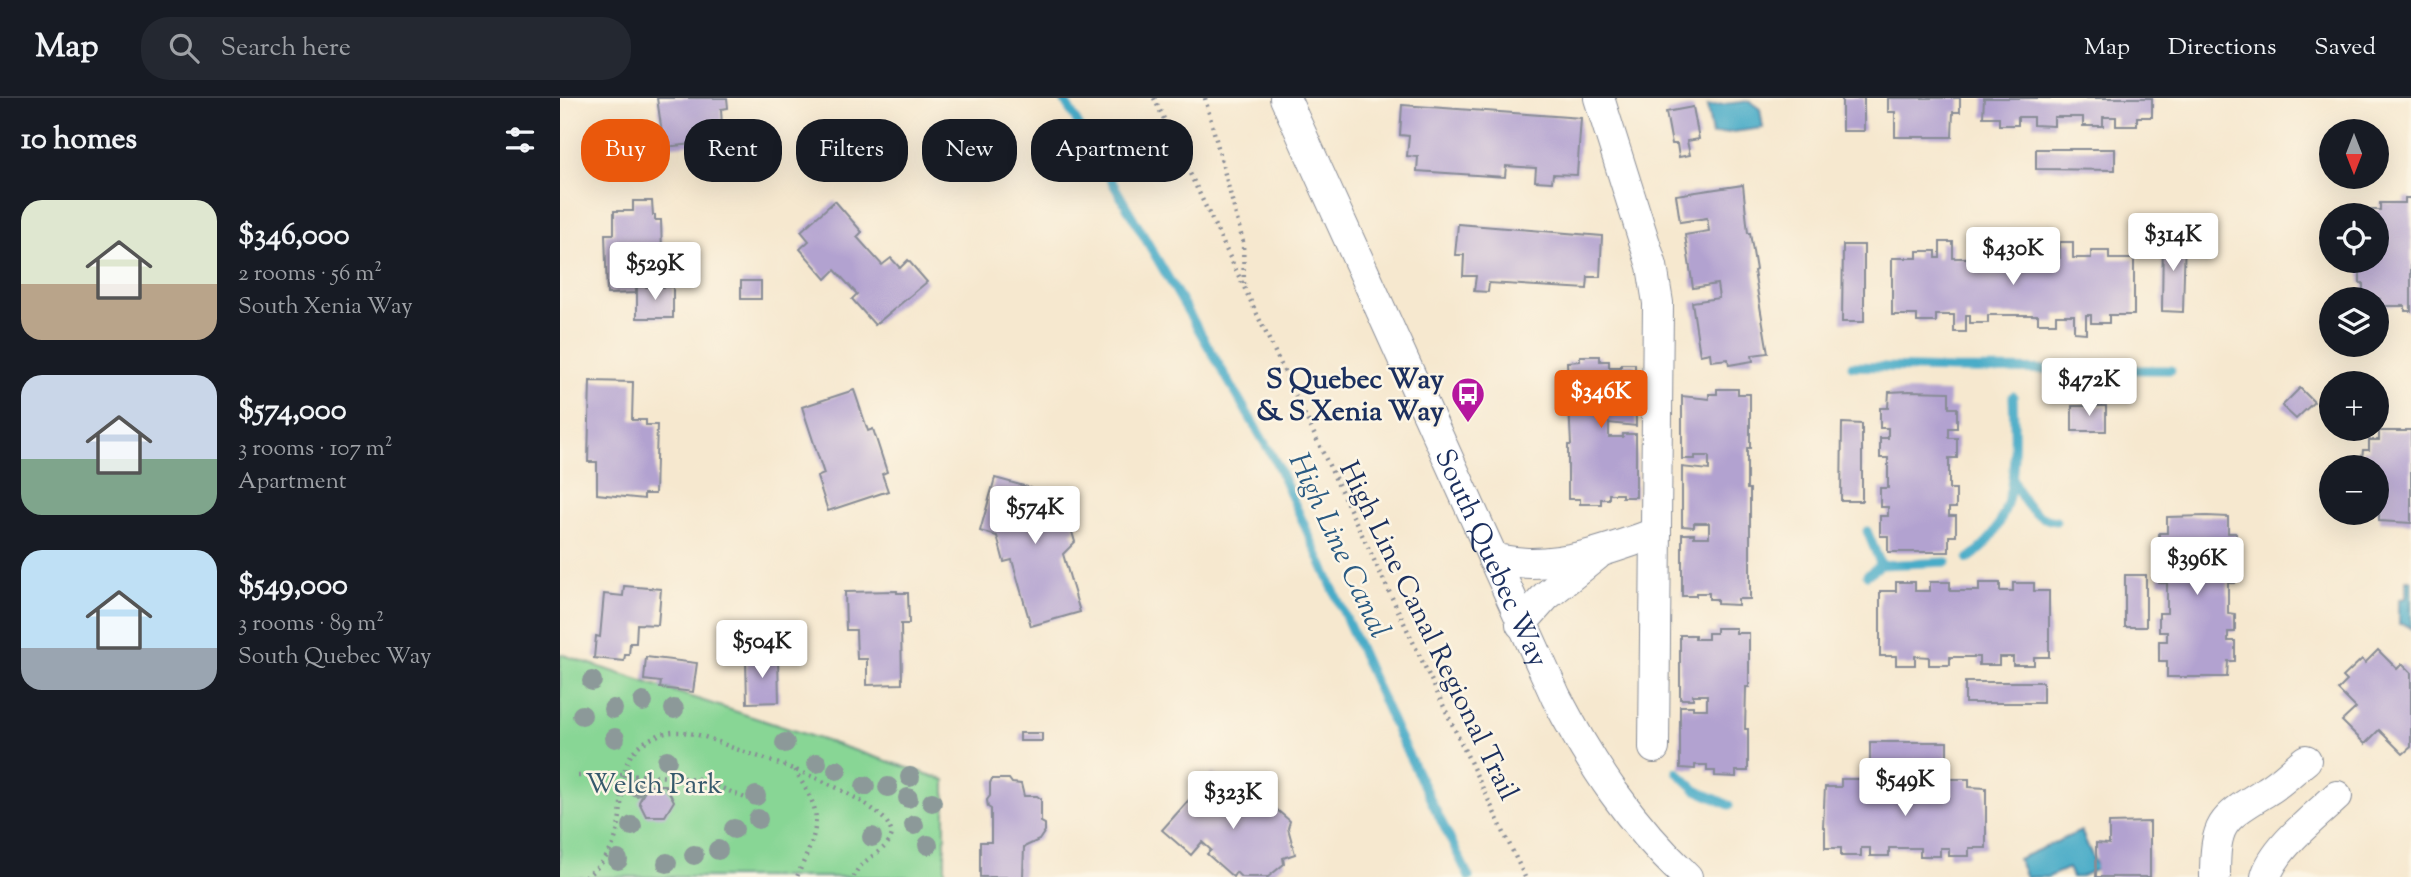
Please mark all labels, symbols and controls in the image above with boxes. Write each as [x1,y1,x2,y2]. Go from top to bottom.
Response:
search box [141,17,631,80]
text: Map [35,24,99,72]
icon: search [165,29,203,67]
text: Search here [221,30,351,67]
text: Map [2084,31,2130,65]
text: Directions [2168,31,2276,65]
text: Saved [2314,31,2376,65]
text: 10 homes [21,119,137,162]
chip: Buy [581,119,670,182]
chip: Rent [684,119,782,182]
chip: Filters [796,119,908,182]
chip: New [922,119,1017,182]
chip: Apartment [1031,119,1193,182]
north arrow [2319,119,2389,189]
map controls [2319,119,2389,525]
icon: filters [501,121,539,159]
button: locate [2319,203,2389,273]
pin: $314K [2124,214,2222,273]
text: $346,000 [238,215,350,258]
text: $314K [2144,219,2202,252]
icon: home [77,228,161,312]
pin: $430K [1964,228,2062,287]
text: $430K [1982,233,2044,266]
pin: $529K [606,242,704,302]
text: $529K [626,248,684,281]
text: 2 rooms · 56 m² [238,258,382,291]
button: layers [2319,287,2389,357]
text: South Xenia Way [238,291,413,324]
pin: $472K [2040,358,2138,418]
place label: S Quebec Way & S Xenia Way [1256,361,1444,433]
text: $472K [2058,364,2120,397]
pin: $346K [1552,370,1650,430]
button: + [2319,371,2389,441]
bus stop icon: S Quebec Way & S Xenia Way [1449,375,1487,424]
text: $346K [1570,376,1632,409]
text: $574,000 [238,390,347,433]
icon: home [77,403,161,487]
text: 3 rooms · 107 m² [238,433,393,466]
street label: South Quebec Way [1423,443,1557,674]
water label: High Line Canal [1276,446,1400,646]
street label: High Line Canal Regional Trail [1328,455,1527,808]
button: − [2319,455,2389,525]
text: Apartment [238,466,347,499]
pin: $574K [986,486,1084,546]
text: $574K [1006,492,1064,525]
pin: $396K [2148,538,2246,597]
text: $396K [2167,543,2227,576]
text: $549,000 [238,565,348,608]
icon: home [77,578,161,662]
text: 3 rooms · 89 m² [238,608,384,641]
pin: $504K [713,620,811,680]
text: $504K [732,626,792,659]
text: South Quebec Way [238,641,431,674]
pin: $549K [1856,758,1954,818]
text: $549K [1875,764,1935,797]
park label: Welch Park [585,766,723,806]
pin: $323K [1184,772,1282,831]
text: $323K [1204,777,1262,810]

